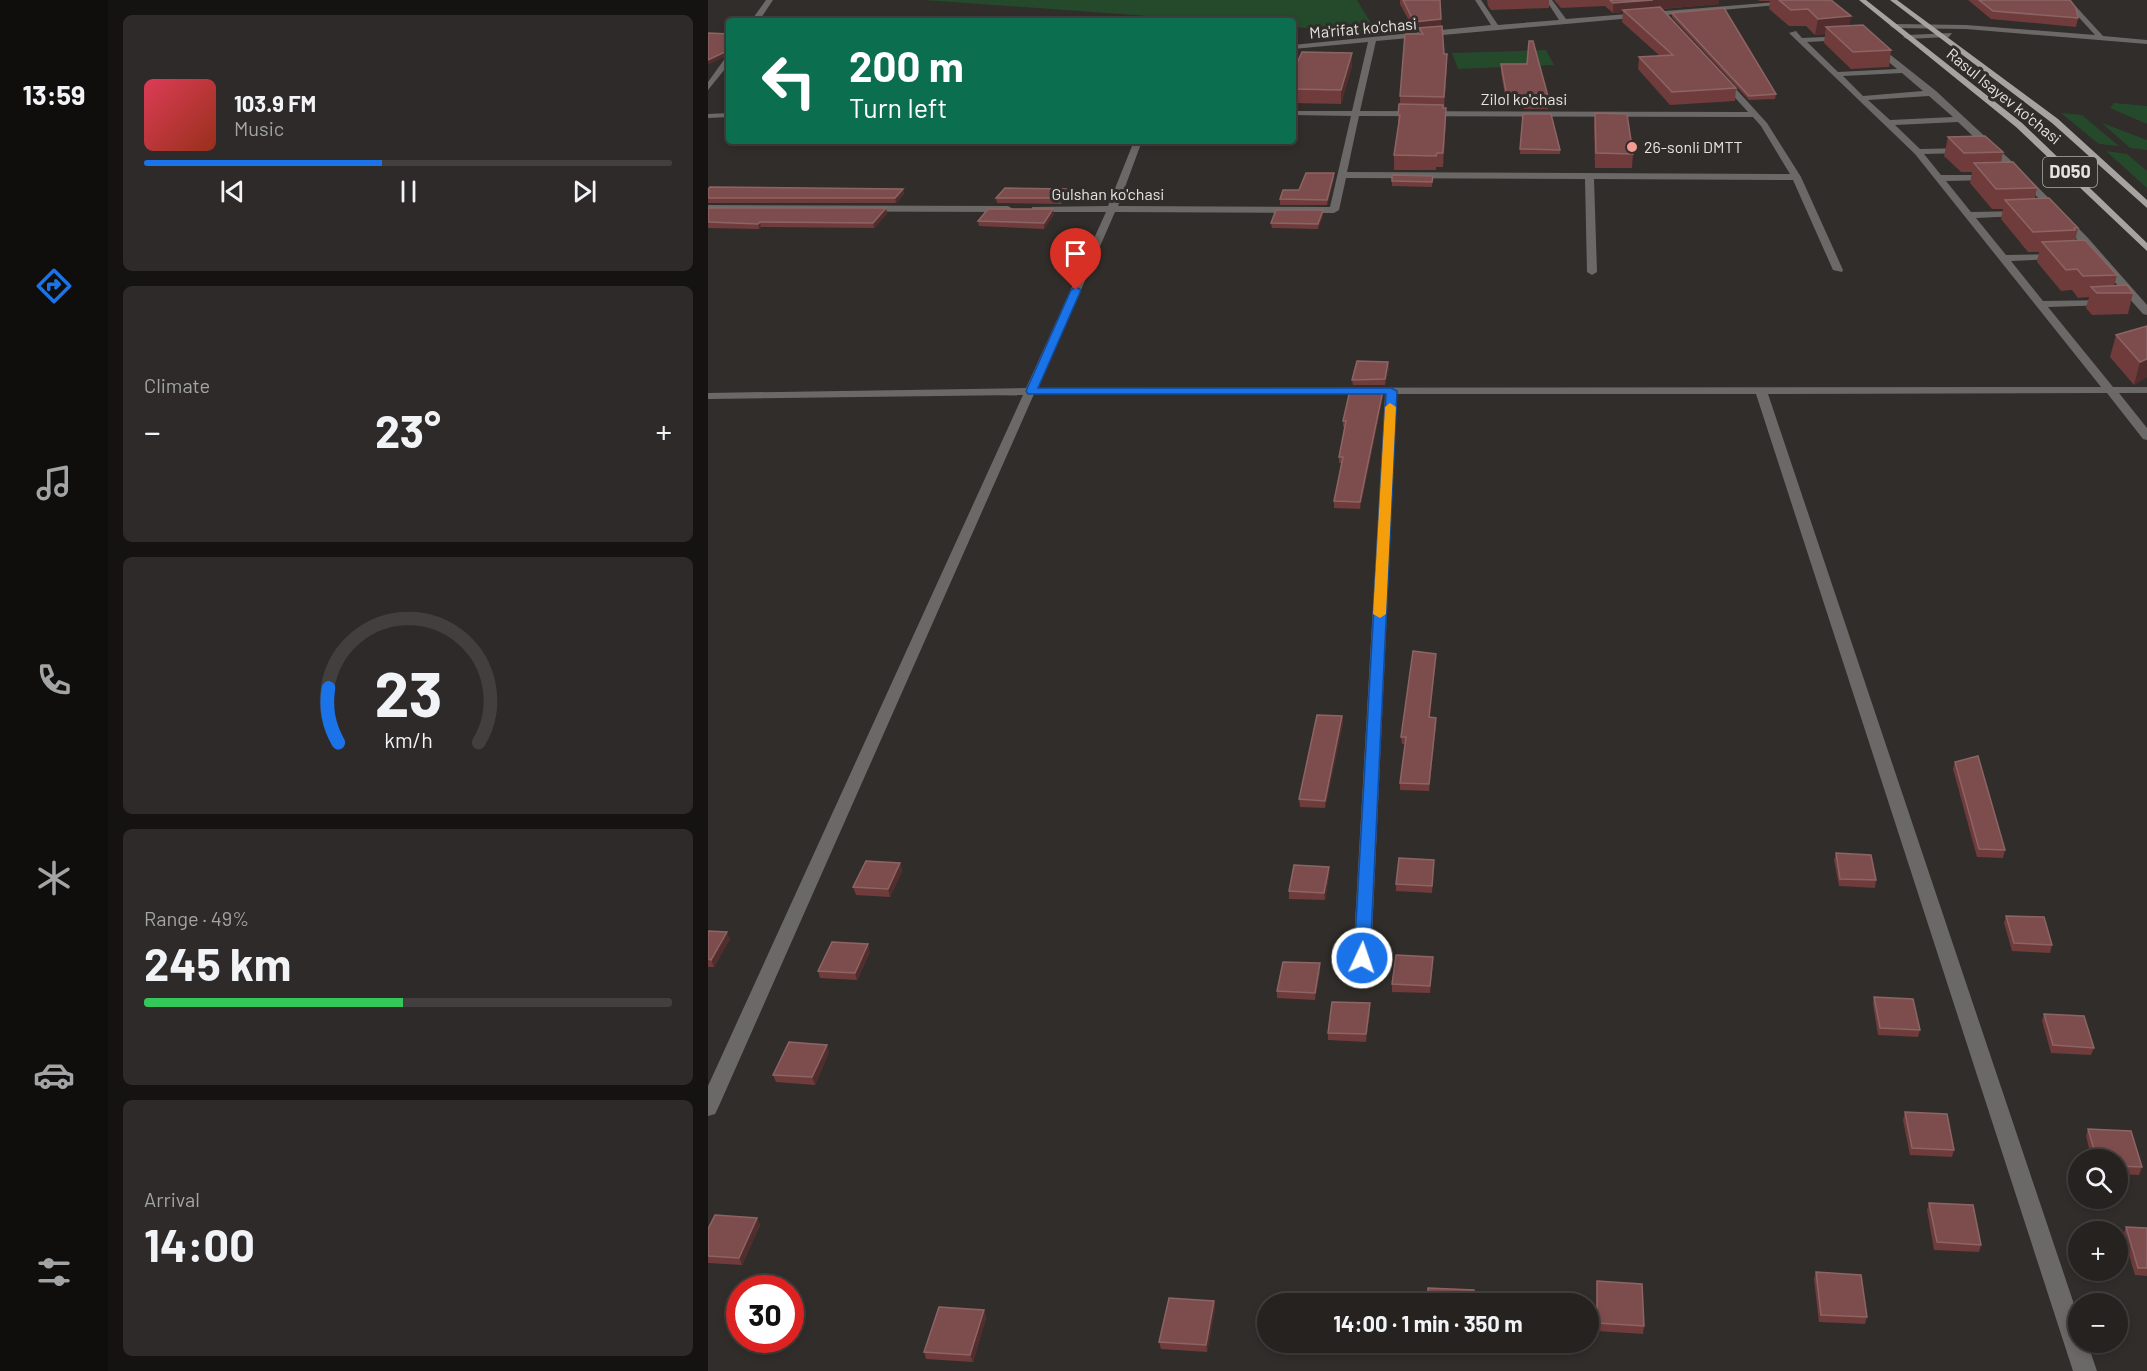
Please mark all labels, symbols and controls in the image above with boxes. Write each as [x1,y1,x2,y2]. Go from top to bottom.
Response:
street label: Ma'rifat ko'chasi [1308,13,1418,42]
text: 200 m [849,40,964,90]
icon: left [750,42,828,120]
street label: Rasul Isayev ko'chasi [1943,44,2065,148]
text: 13:59 [23,78,85,110]
street label: Zilol ko'chasi [1481,89,1567,108]
text: 103.9 FM [234,90,316,116]
text: Turn left [849,91,947,123]
text: Music [234,116,284,140]
place label: 26-sonli DMTT [1644,137,1743,156]
marker: 26-sonli DMTT [1625,140,1639,154]
road number: D050 [2043,157,2097,187]
icon: previous [216,175,249,208]
icon: pause [392,175,425,208]
icon: next [568,175,601,208]
street label: Gulshan ko'chasi [1052,184,1164,203]
pin [1050,228,1101,290]
icon: arrive [1059,237,1092,270]
icon: directions [33,265,75,307]
text: Climate [144,373,210,397]
text: 23° [375,403,441,457]
text: − [144,411,161,451]
text: + [655,411,672,451]
icon: music [33,462,75,504]
text: 23 [374,655,442,729]
icon: phone [33,659,75,701]
text: km/h [384,727,432,752]
icon: climate [33,857,75,899]
text: Range · 49% [144,906,249,930]
position arrow [1330,926,1394,990]
text: 245 km [144,936,291,990]
icon: car [33,1054,75,1096]
map controls [2068,1149,2128,1353]
button: search [2068,1149,2128,1209]
text: Arrival [144,1187,200,1211]
text: 14:00 [144,1217,255,1271]
button: + [2068,1221,2128,1281]
icon: filters [33,1251,75,1293]
speed limit sign: 30 [726,1275,804,1353]
button: − [2068,1293,2128,1353]
text: 14:00 · 1 min · 350 m [1333,1310,1523,1336]

